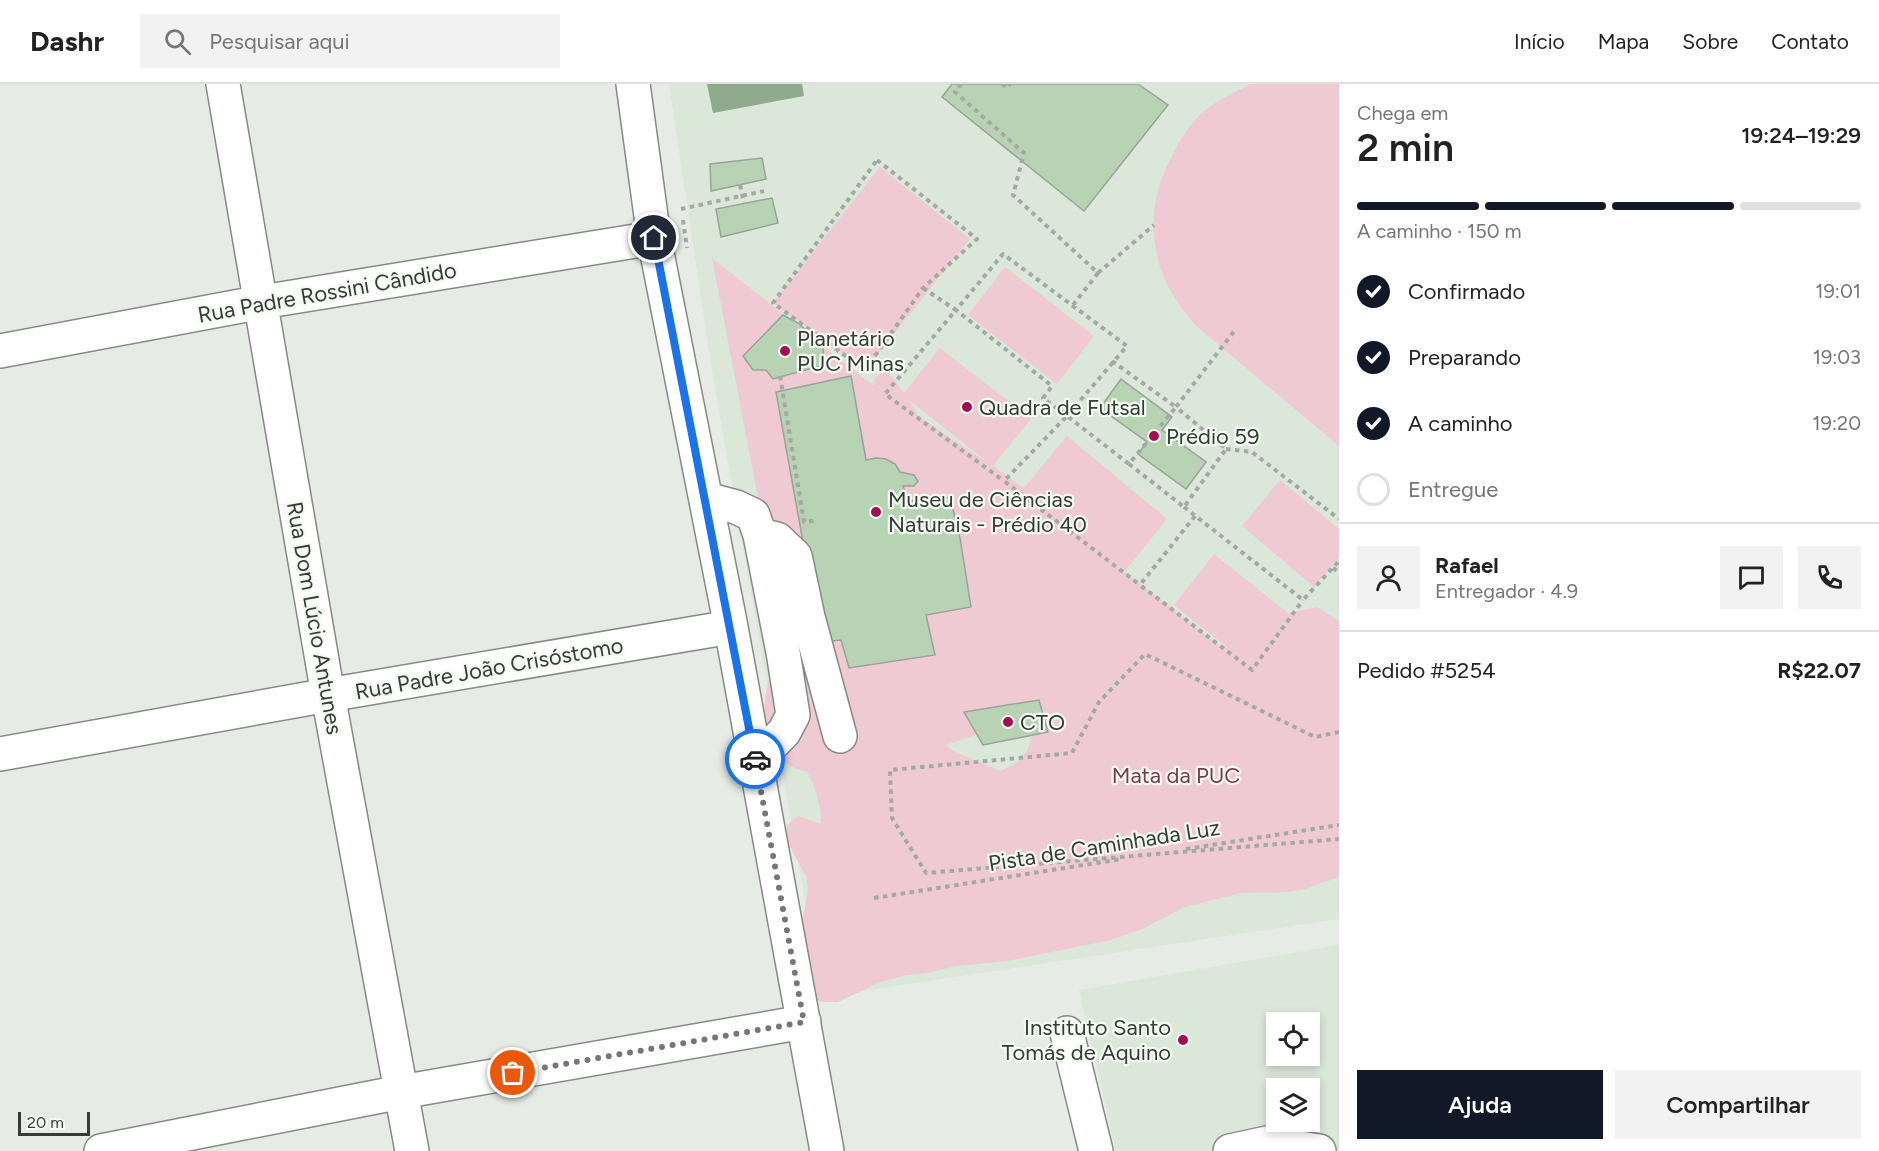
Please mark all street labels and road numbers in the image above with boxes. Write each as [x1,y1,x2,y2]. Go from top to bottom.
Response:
street label: Rua Padre Rossini Cândido [196,256,459,329]
street label: Rua Dom Lúcio Antunes [281,500,348,737]
street label: Rua Padre João Crisóstomo [353,632,625,705]
street label: Pista de Caminhada Luz [986,814,1222,877]

